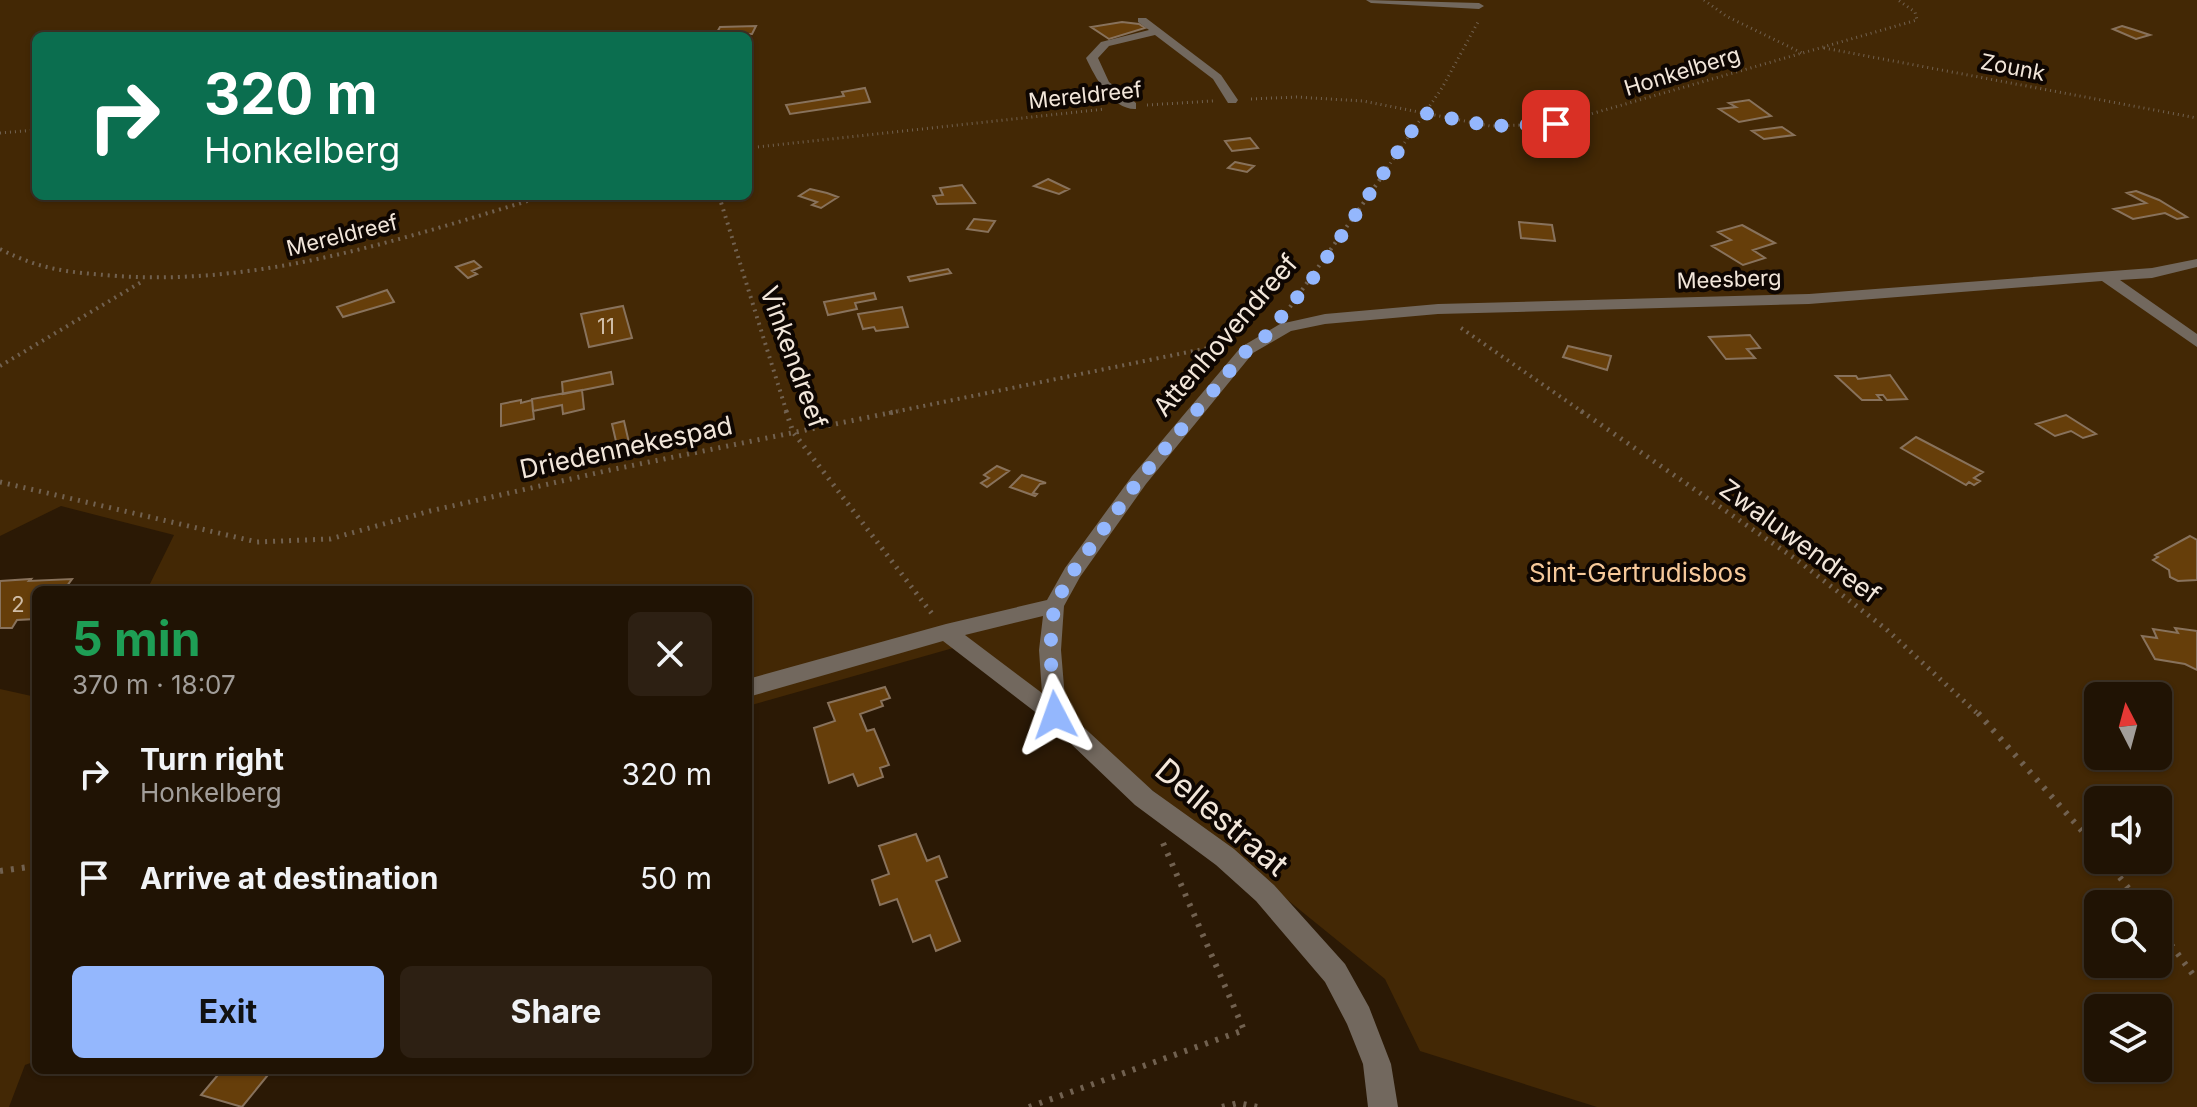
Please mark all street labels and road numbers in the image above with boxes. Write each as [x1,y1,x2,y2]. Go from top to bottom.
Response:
street label: Honkelberg [1621,41,1743,101]
street label: Zounk [1979,48,2047,86]
street label: Mereldreef [1027,76,1143,114]
street label: Mereldreef [284,209,400,261]
street label: Attenhovendreef [1146,247,1304,422]
street label: Meesberg [1676,264,1782,294]
street label: Vinkendreef [754,282,834,433]
street label: Driedennekespad [517,409,735,485]
street label: Zwaluwendreef [1714,472,1886,610]
street label: Dellestraat [1148,750,1296,884]

